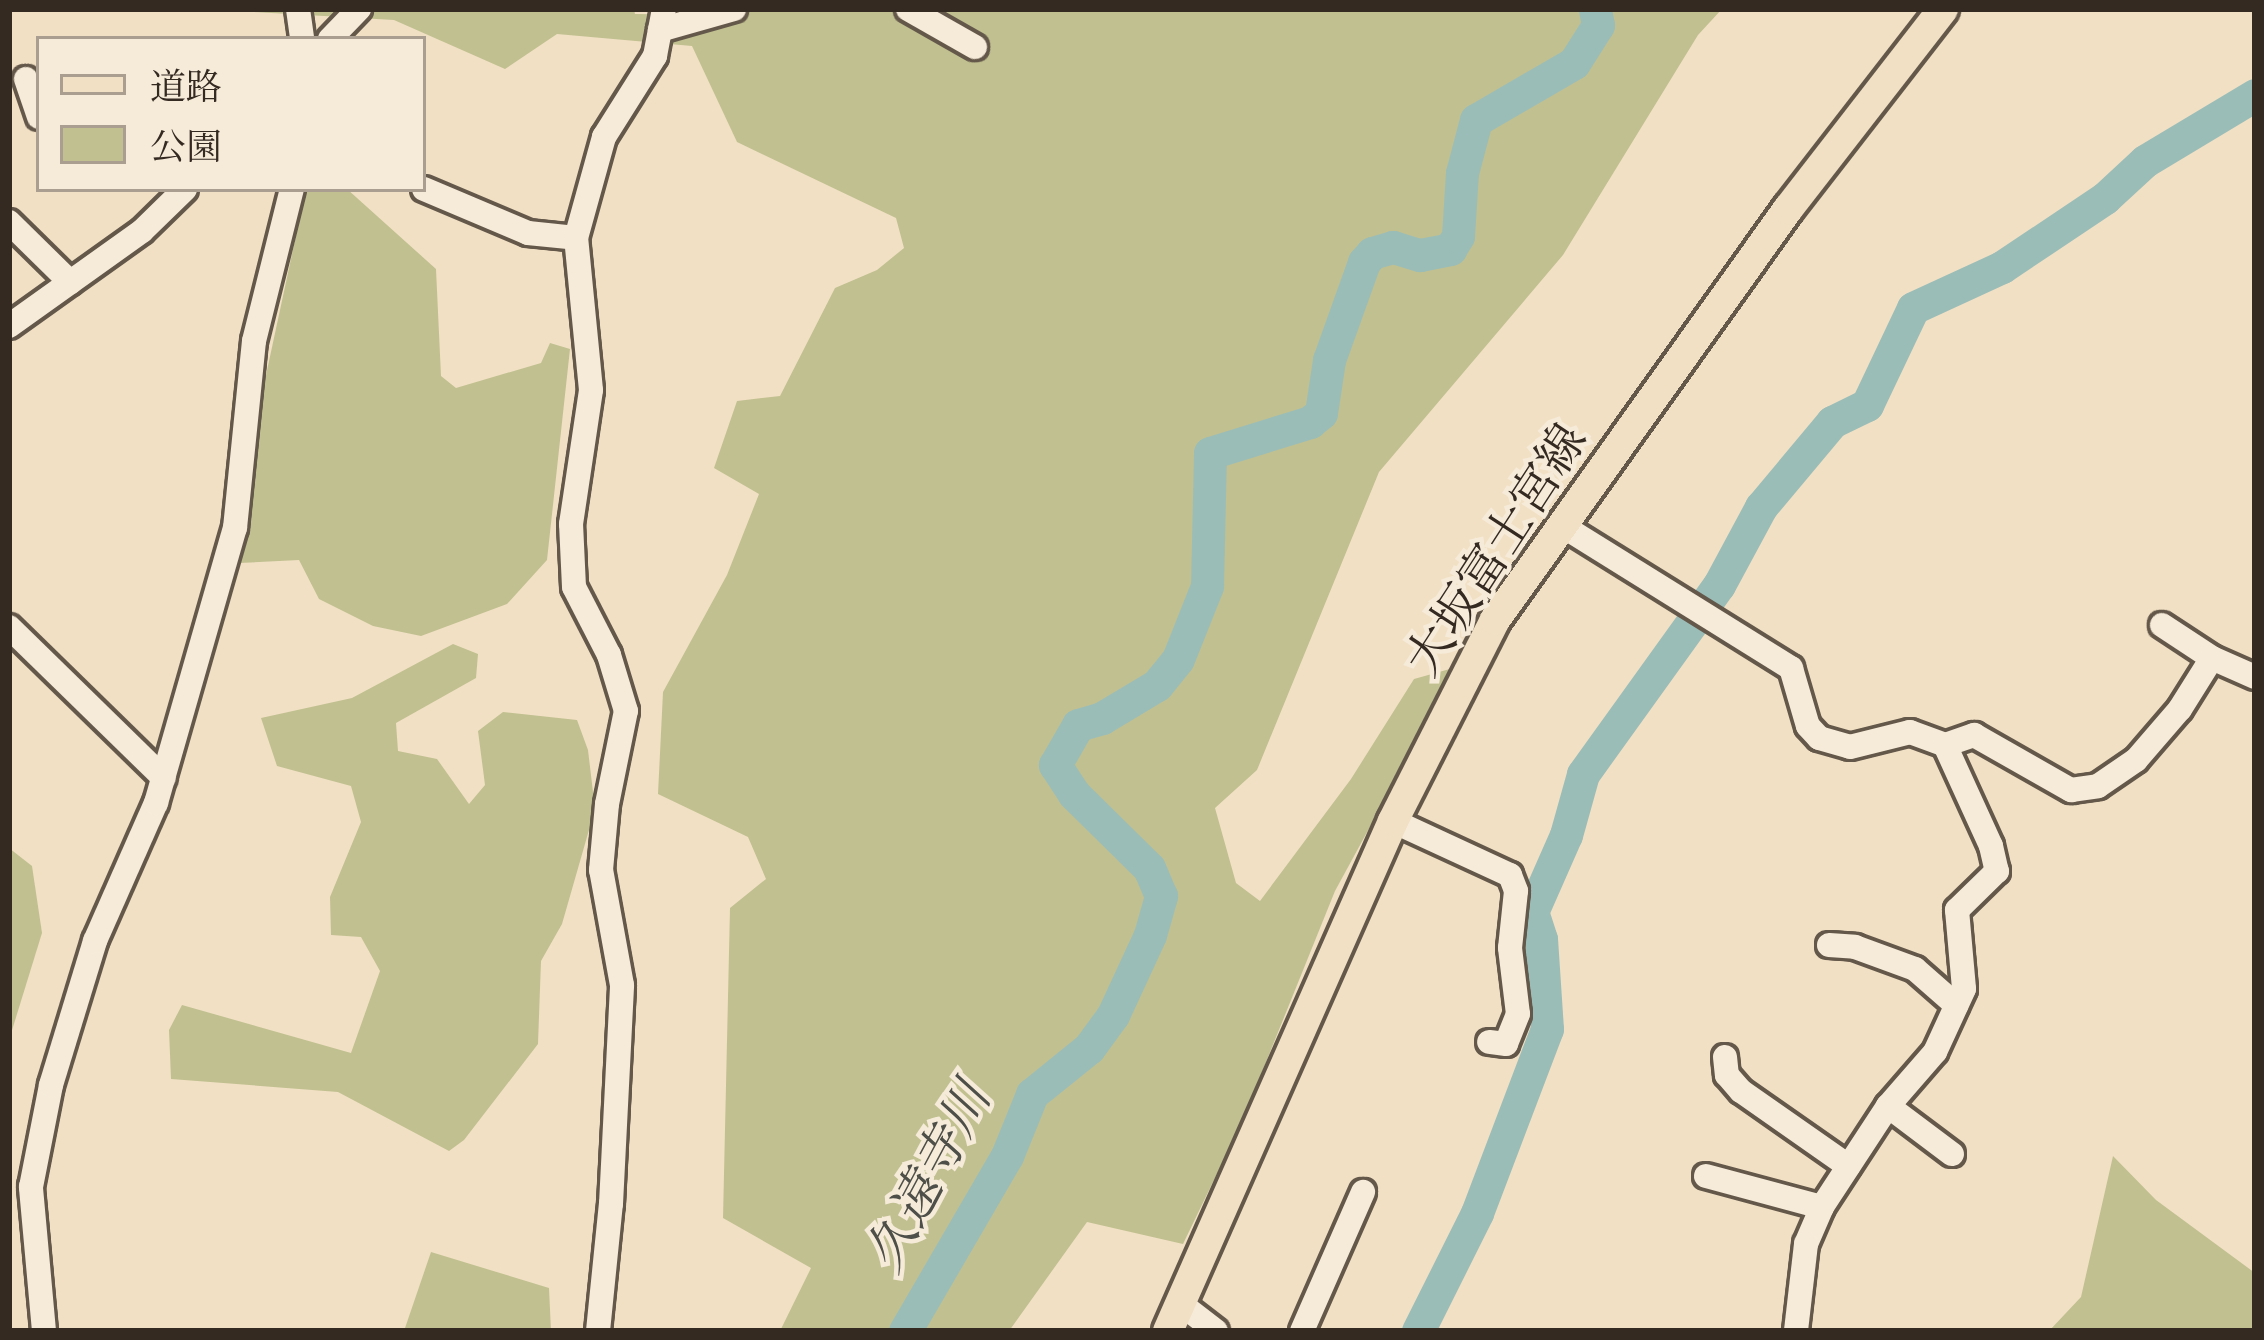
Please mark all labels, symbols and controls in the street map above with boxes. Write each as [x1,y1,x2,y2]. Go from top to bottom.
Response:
legend [36,36,426,192]
text: 道路 [150,66,222,111]
text: 公園 [150,126,222,171]
street label: 大坂富士宮線 [1395,415,1601,687]
water label: 久遠寺川 [855,1074,1005,1282]

